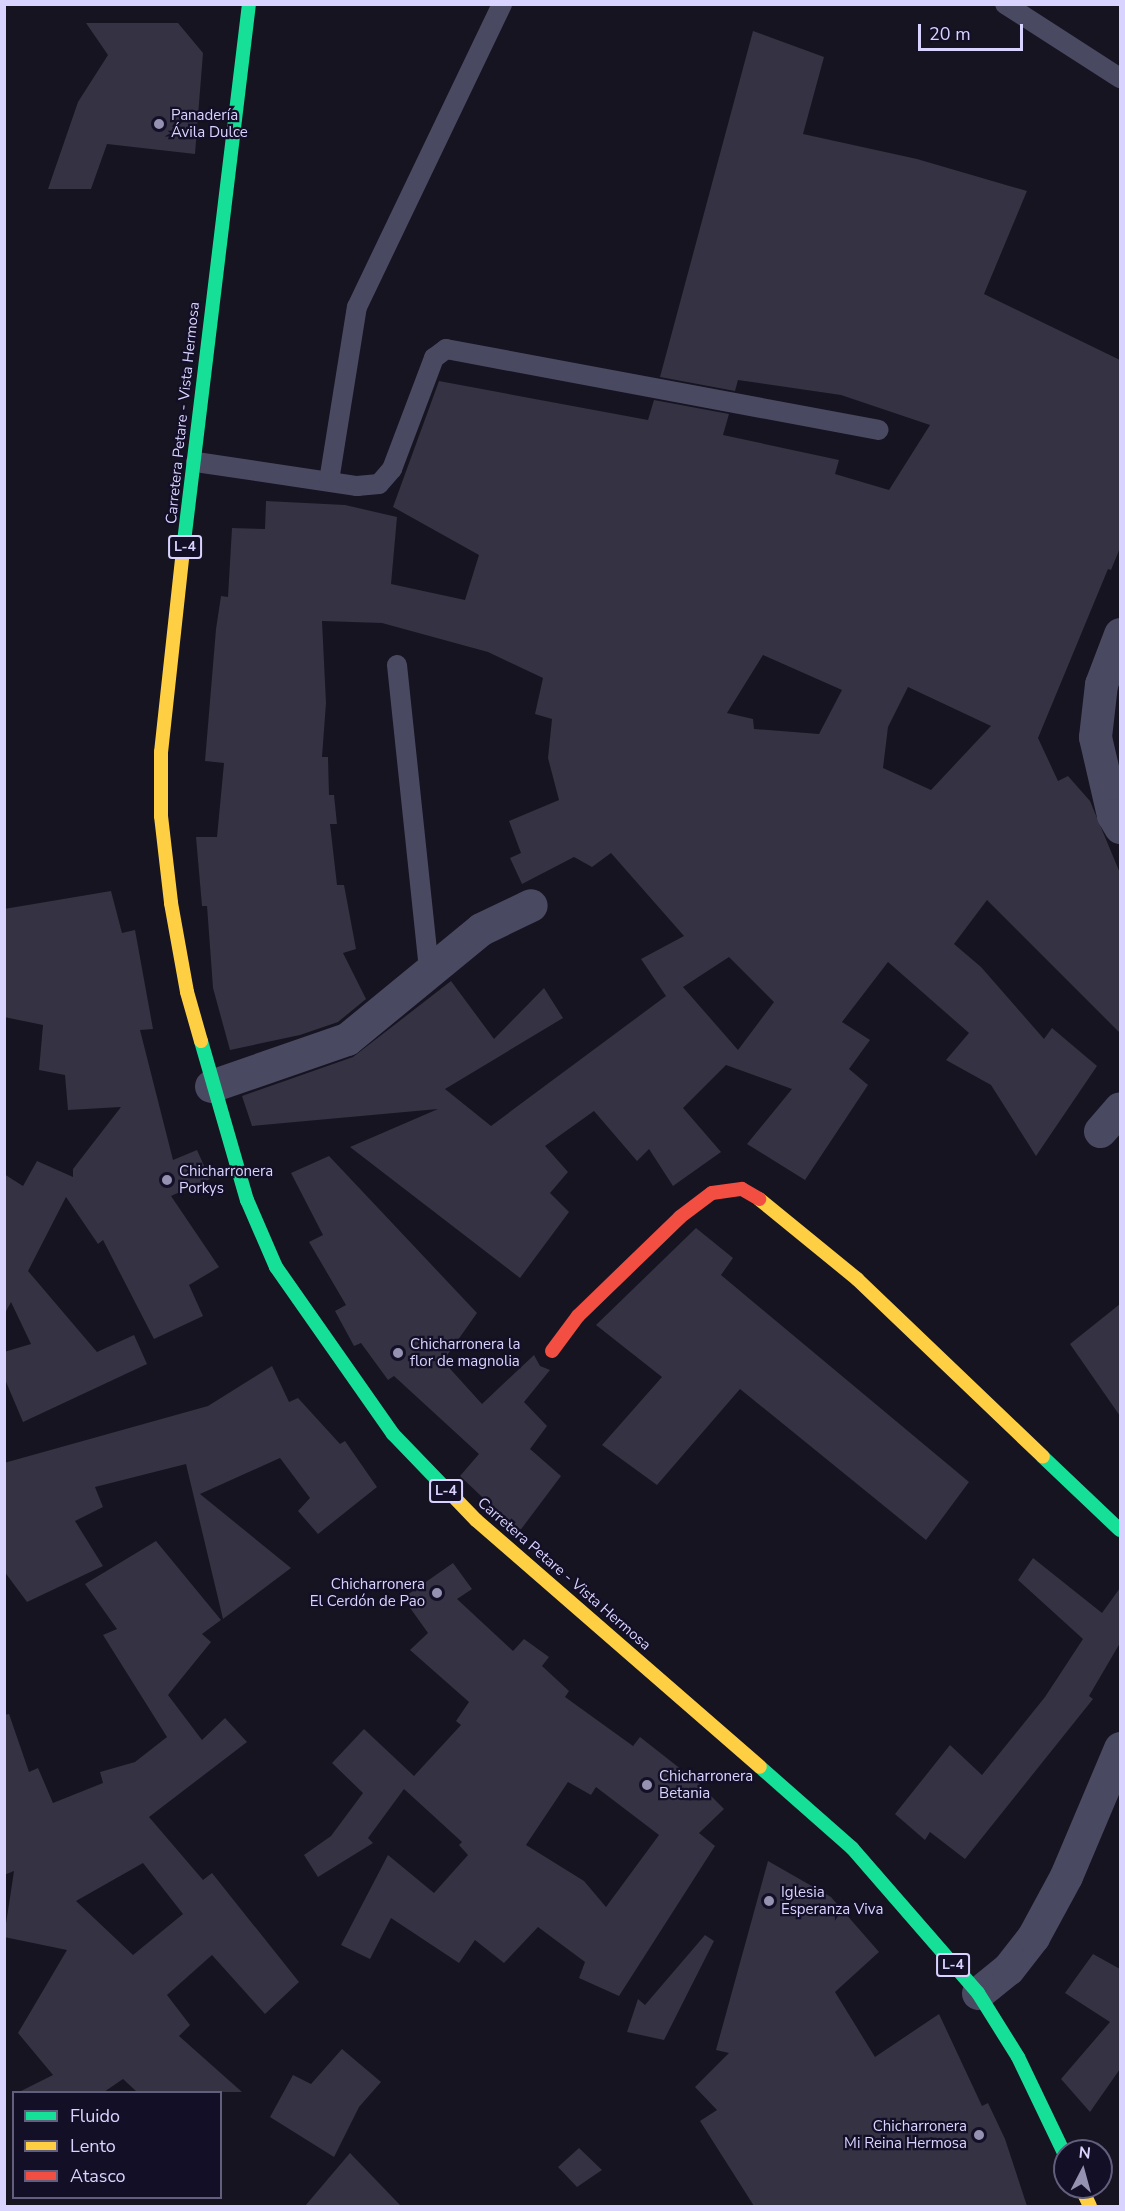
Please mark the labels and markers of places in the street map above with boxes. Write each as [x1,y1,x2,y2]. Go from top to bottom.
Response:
place label: Panadería Ávila Dulce [171,106,248,141]
marker: Panadería Ávila Dulce [152,117,166,131]
place label: Chicharronera Porkys [179,1162,273,1197]
marker: Chicharronera Porkys [160,1173,174,1187]
place label: Chicharronera la flor de magnolia [410,1335,520,1370]
marker: Chicharronera la flor de magnolia [391,1346,405,1360]
place label: Chicharronera El Cerdón de Pao [310,1575,425,1610]
marker: Chicharronera El Cerdón de Pao [430,1586,444,1600]
place label: Chicharronera Betania [659,1767,753,1802]
marker: Chicharronera Betania [640,1778,654,1792]
place label: Iglesia Esperanza Viva [781,1883,883,1918]
marker: Iglesia Esperanza Viva [762,1894,776,1908]
place label: Chicharronera Mi Reina Hermosa [844,2117,967,2152]
marker: Chicharronera Mi Reina Hermosa [972,2128,986,2142]

